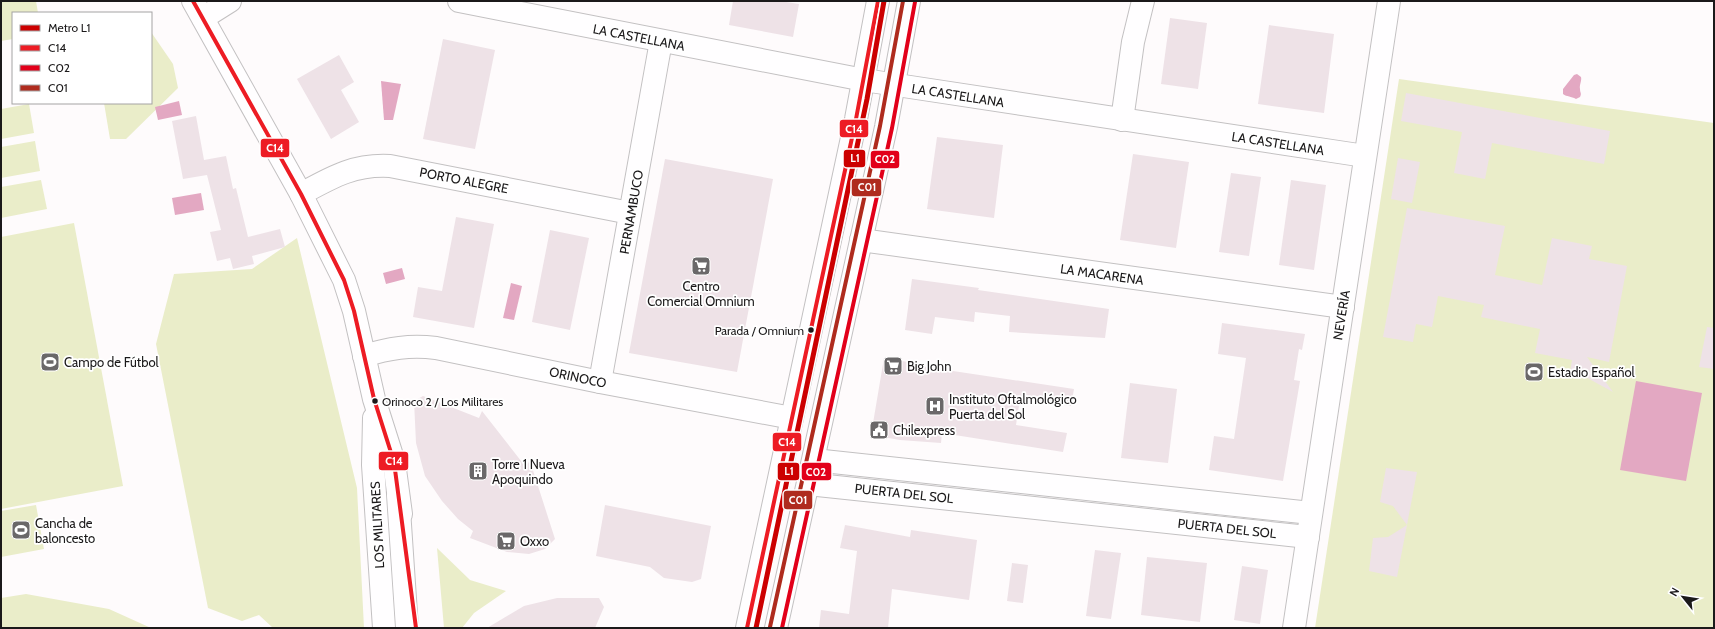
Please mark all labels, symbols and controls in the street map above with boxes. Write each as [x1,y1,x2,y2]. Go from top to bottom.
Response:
legend [12,12,152,104]
text: Metro L1 [48,20,90,35]
street label: LA CASTELLANA [592,20,686,54]
text: C14 [48,40,66,55]
text: C02 [48,60,70,75]
text: C01 [48,80,68,95]
street label: LA CASTELLANA [911,80,1005,110]
line badge: C14 [839,119,869,138]
text: C14 [845,122,863,136]
street label: LA CASTELLANA [1231,128,1325,158]
line badge: C14 [260,138,290,158]
text: C14 [266,141,284,155]
line badge: L1 [843,149,866,168]
line badge: C02 [870,150,900,169]
text: L1 [850,151,860,165]
text: C02 [875,152,895,166]
street label: PORTO ALEGRE [418,164,510,196]
street label: PERNAMBUCO [616,169,646,255]
line badge: C01 [851,178,882,197]
text: C01 [858,180,876,194]
supermarket icon: Centro Comercial Omnium [690,255,712,277]
street label: LA MACARENA [1059,260,1145,288]
place label: Centro Comercial Omnium [647,278,755,309]
street label: NEVERÍA [1328,289,1353,341]
place label: Parada / Omnium [715,323,804,338]
marker: Parada / Omnium [806,325,816,335]
sports icon: Campo de Fútbol [39,351,61,373]
place label: Campo de Fútbol [64,354,159,370]
supermarket icon: Big John [882,355,904,377]
place label: Big John [907,358,951,374]
sports icon: Estadio Español [1523,361,1545,383]
street label: ORINOCO [548,363,608,391]
place label: Estadio Español [1548,364,1635,380]
place label: Instituto Oftalmológico Puerta del Sol [949,391,1077,422]
place label: Orinoco 2 / Los Militares [382,394,503,409]
hospital icon: Instituto Oftalmológico Puerta del Sol [924,395,946,417]
marker: Orinoco 2 / Los Militares [370,396,380,406]
public building icon: Chilexpress [868,419,890,441]
place label: Chilexpress [893,422,956,438]
line badge: C14 [772,432,802,452]
text: C14 [778,435,796,449]
line badge: C14 [378,451,409,471]
text: C14 [385,454,403,468]
place label: Torre 1 Nueva Apoquindo [492,456,566,487]
building icon: Torre 1 Nueva Apoquindo [467,460,489,482]
line badge: L1 [777,462,800,481]
line badge: C02 [801,462,832,481]
text: L1 [784,464,794,478]
text: C02 [806,465,826,479]
street label: PUERTA DEL SOL [854,480,955,506]
street label: LOS MILITARES [367,481,387,569]
line badge: C01 [783,490,813,510]
text: C01 [789,493,807,507]
place label: Cancha de baloncesto [35,515,95,546]
street label: PUERTA DEL SOL [1177,515,1278,541]
sports icon: Cancha de baloncesto [10,519,32,541]
supermarket icon: Oxxo [495,530,517,552]
place label: Oxxo [520,533,549,549]
north arrow [1663,577,1703,617]
text: N [1666,585,1682,599]

